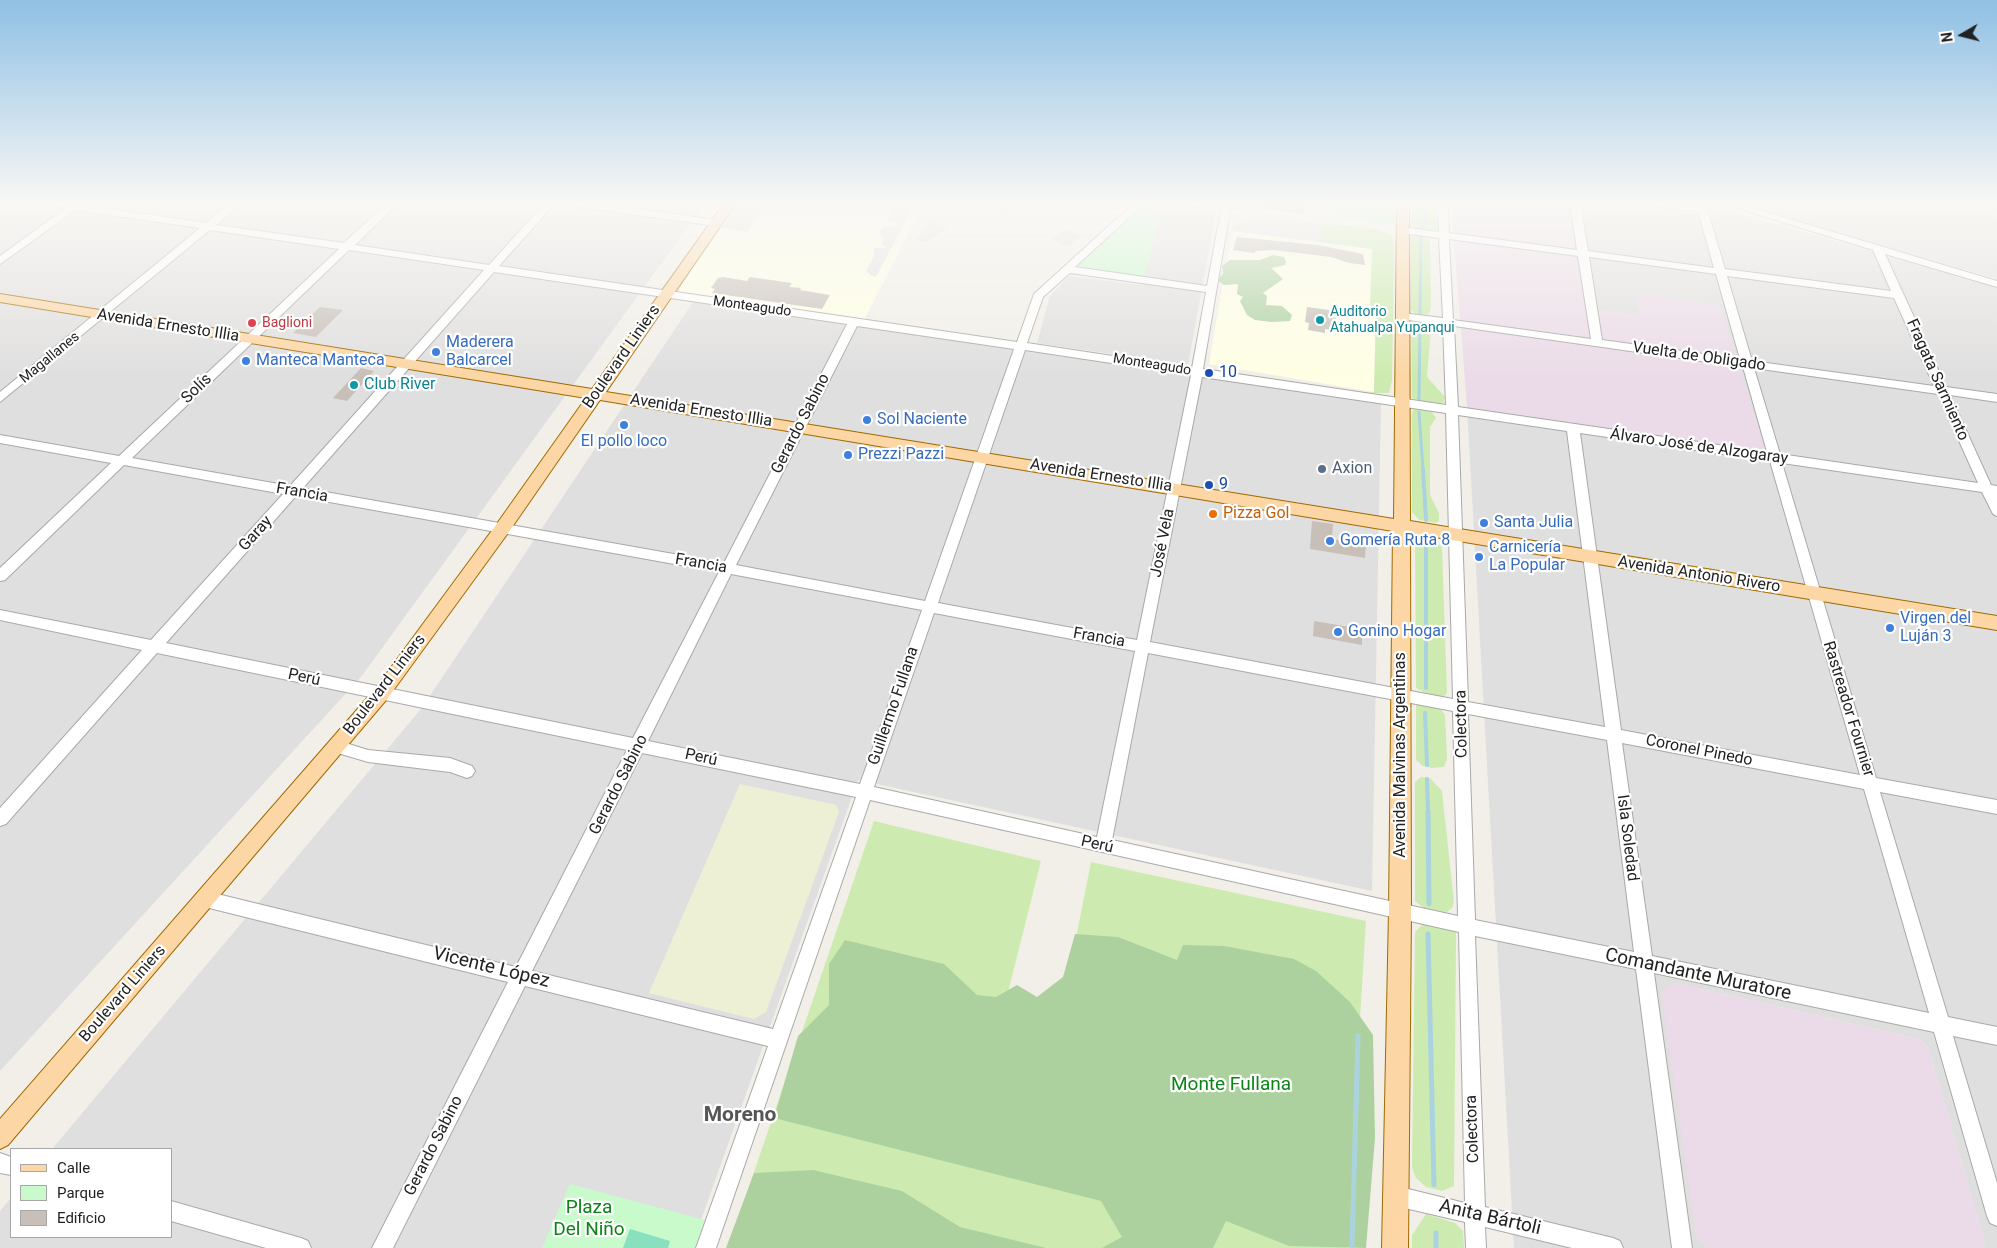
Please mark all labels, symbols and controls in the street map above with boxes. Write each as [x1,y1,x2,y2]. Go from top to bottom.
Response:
north arrow [1937,10,1987,60]
text: N [1939,31,1956,43]
street label: Monteagudo [712,293,792,321]
street label: Boulevard Liniers [579,301,665,413]
place label: Auditorio Atahualpa Yupanqui [1330,304,1455,336]
street label: Avenida Ernesto Illia [96,305,240,347]
marker: Auditorio Atahualpa Yupanqui [1314,314,1326,326]
place label: Baglioni [262,315,312,331]
street label: Fragata Sarmiento [1902,316,1972,444]
marker: Baglioni [246,317,258,329]
street label: Magallanes [17,329,83,387]
place label: Maderera Balcarcel [446,333,514,371]
street label: Vuelta de Obligado [1631,338,1767,376]
marker: Maderera Balcarcel [430,346,442,358]
place label: Manteca Manteca [256,351,385,371]
street label: Monteagudo [1112,351,1192,379]
marker: Manteca Manteca [240,355,252,367]
place label: 10 [1219,363,1237,383]
marker: 10 [1203,367,1215,379]
street label: Solís [178,370,216,408]
street label: Gerardo Sabino [768,371,834,477]
place label: Club River [364,375,435,395]
marker: Club River [348,379,360,391]
street label: Avenida Ernesto Illia [629,390,773,432]
place label: Sol Naciente [877,410,967,430]
marker: Sol Naciente [861,414,873,426]
marker: El pollo loco [618,419,630,431]
street label: Álvaro José de Alzogaray [1609,425,1789,469]
place label: El pollo loco [581,432,667,452]
place label: Prezzi Pazzi [858,445,944,465]
marker: Prezzi Pazzi [842,449,854,461]
street label: Avenida Ernesto Illia [1029,455,1173,497]
place label: Axion [1332,459,1372,479]
marker: Axion [1316,463,1328,475]
place label: 9 [1219,475,1228,495]
street label: Francia [275,479,329,507]
marker: 9 [1203,479,1215,491]
place label: Pizza Gol [1223,504,1289,524]
street label: José Vela [1147,507,1179,579]
marker: Pizza Gol [1207,508,1219,520]
street label: Garay [235,512,277,556]
place label: Santa Julia [1494,513,1573,533]
marker: Santa Julia [1478,517,1490,529]
place label: Gomería Ruta 8 [1340,531,1450,551]
marker: Gomería Ruta 8 [1324,535,1336,547]
place label: Carnicería La Popular [1489,538,1565,576]
street label: Francia [674,550,728,578]
marker: Carnicería La Popular [1473,551,1485,563]
street label: Avenida Antonio Rivero [1616,553,1782,597]
place label: Virgen del Luján 3 [1900,609,1971,647]
place label: Gonino Hogar [1348,622,1446,642]
marker: Virgen del Luján 3 [1884,622,1896,634]
street label: Francia [1072,624,1126,652]
marker: Gonino Hogar [1332,626,1344,638]
street label: Boulevard Liniers [340,631,430,739]
street label: Rastreador Fournier [1818,639,1878,779]
street label: Guillermo Fullana [865,644,923,768]
street label: Avenida Malvinas Argentinas [1391,652,1411,858]
street label: Perú [286,665,322,691]
street label: Colectora [1452,690,1472,758]
street label: Coronel Pinedo [1644,731,1754,771]
street label: Gerardo Sabino [586,732,652,838]
street label: Perú [683,745,719,771]
street label: Isla Soledad [1612,794,1642,882]
street label: Perú [1079,832,1115,858]
street label: Boulevard Liniers [76,942,170,1046]
street label: Vicente López [430,942,552,994]
street label: Comandante Muratore [1603,944,1793,1006]
park label: Monte Fullana [1171,1074,1291,1096]
street label: Gerardo Sabino [401,1093,467,1199]
street label: Colectora [1462,1095,1484,1163]
district label: Moreno [704,1103,776,1129]
legend [10,1148,172,1238]
text: Calle [57,1159,90,1177]
text: Parque [57,1184,104,1202]
street label: Anita Bártoli [1437,1195,1543,1241]
park label: Plaza Del Niño [553,1197,625,1241]
text: Edificio [57,1209,106,1227]

